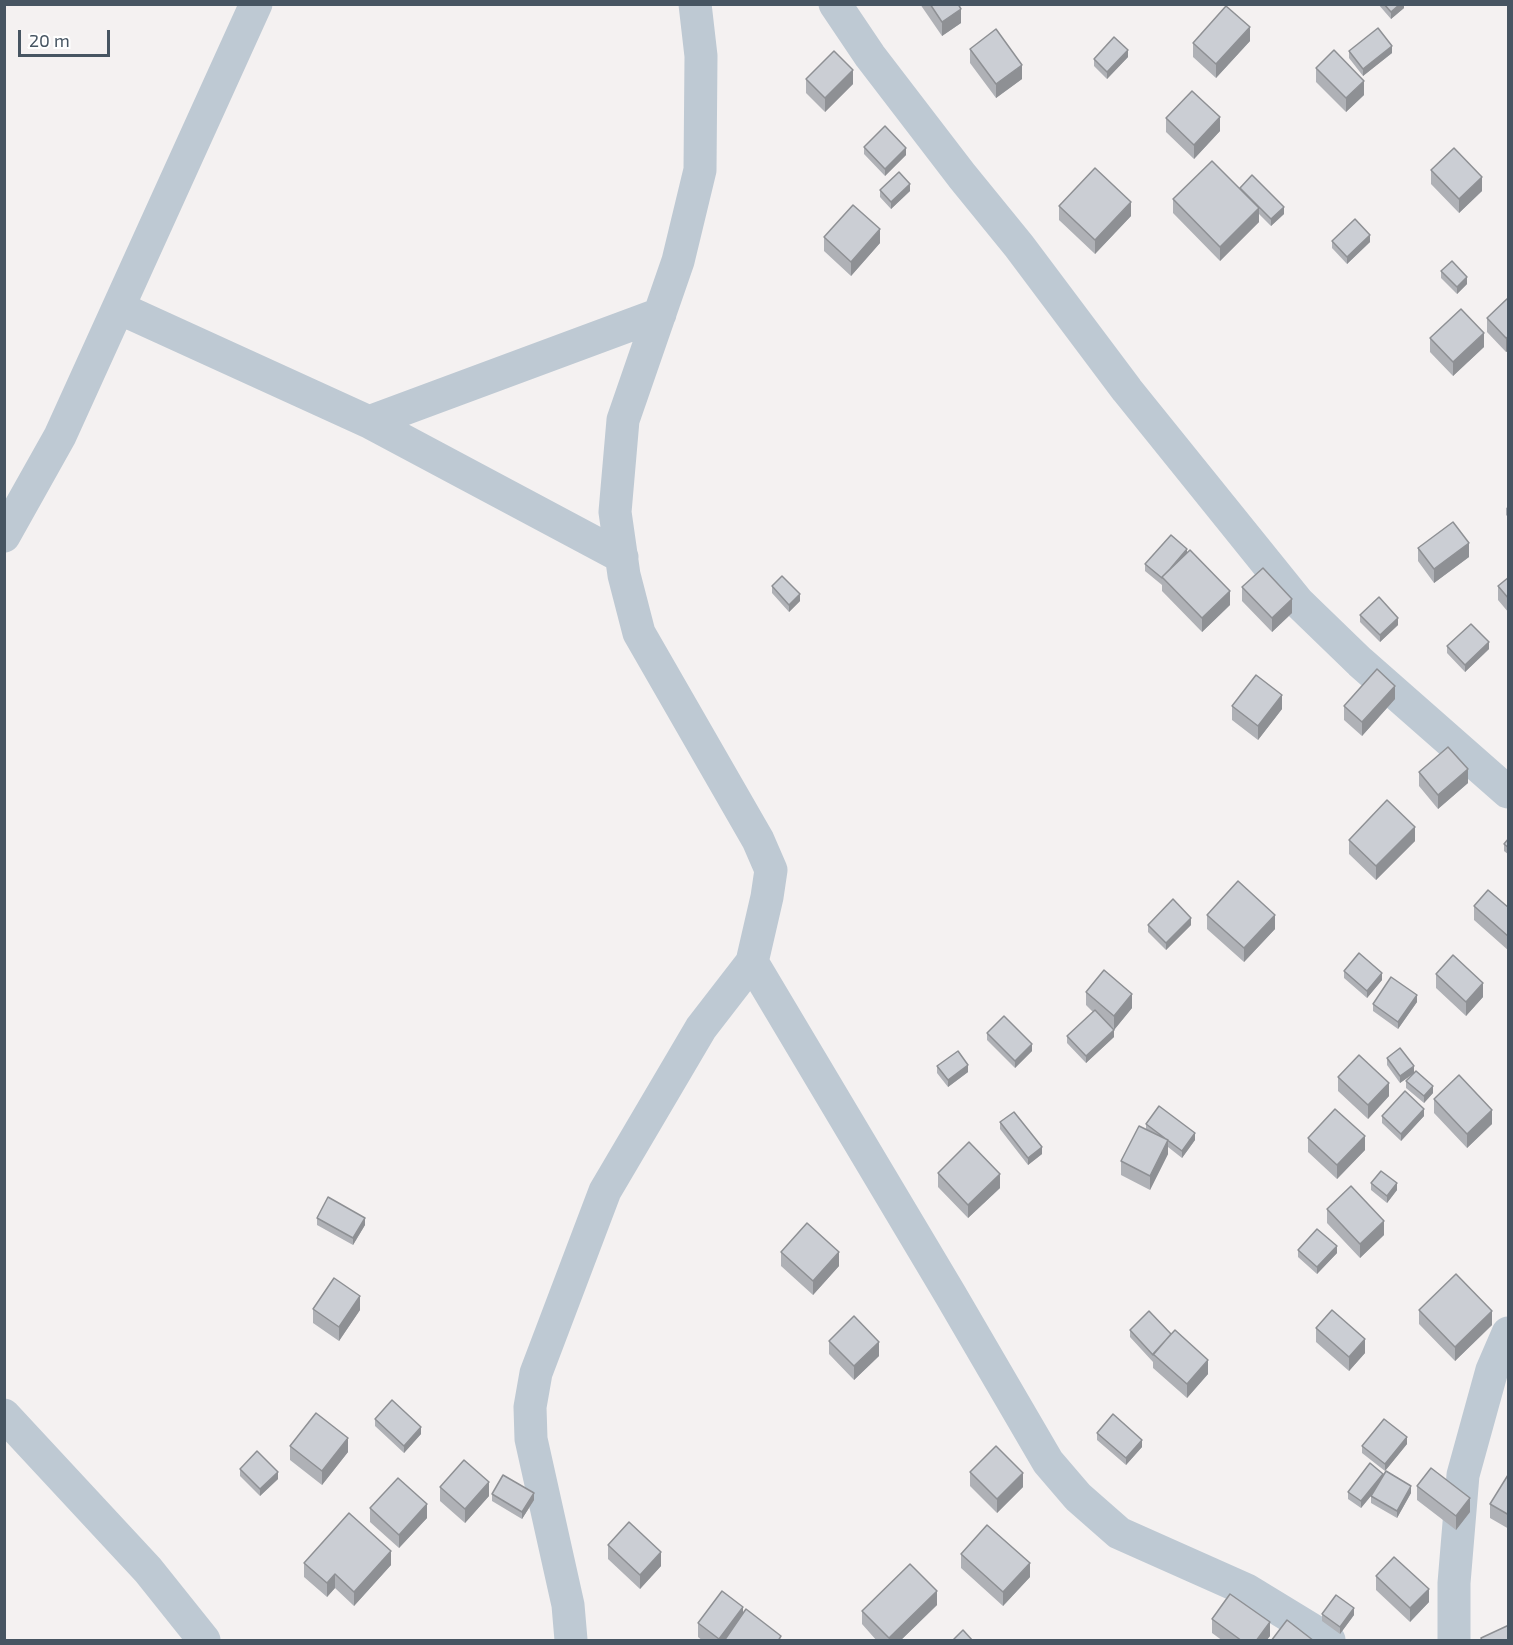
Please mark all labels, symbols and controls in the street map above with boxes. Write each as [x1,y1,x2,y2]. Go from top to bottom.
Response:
scale bar [21,18,112,56]
text: 20 m [29,29,70,51]

